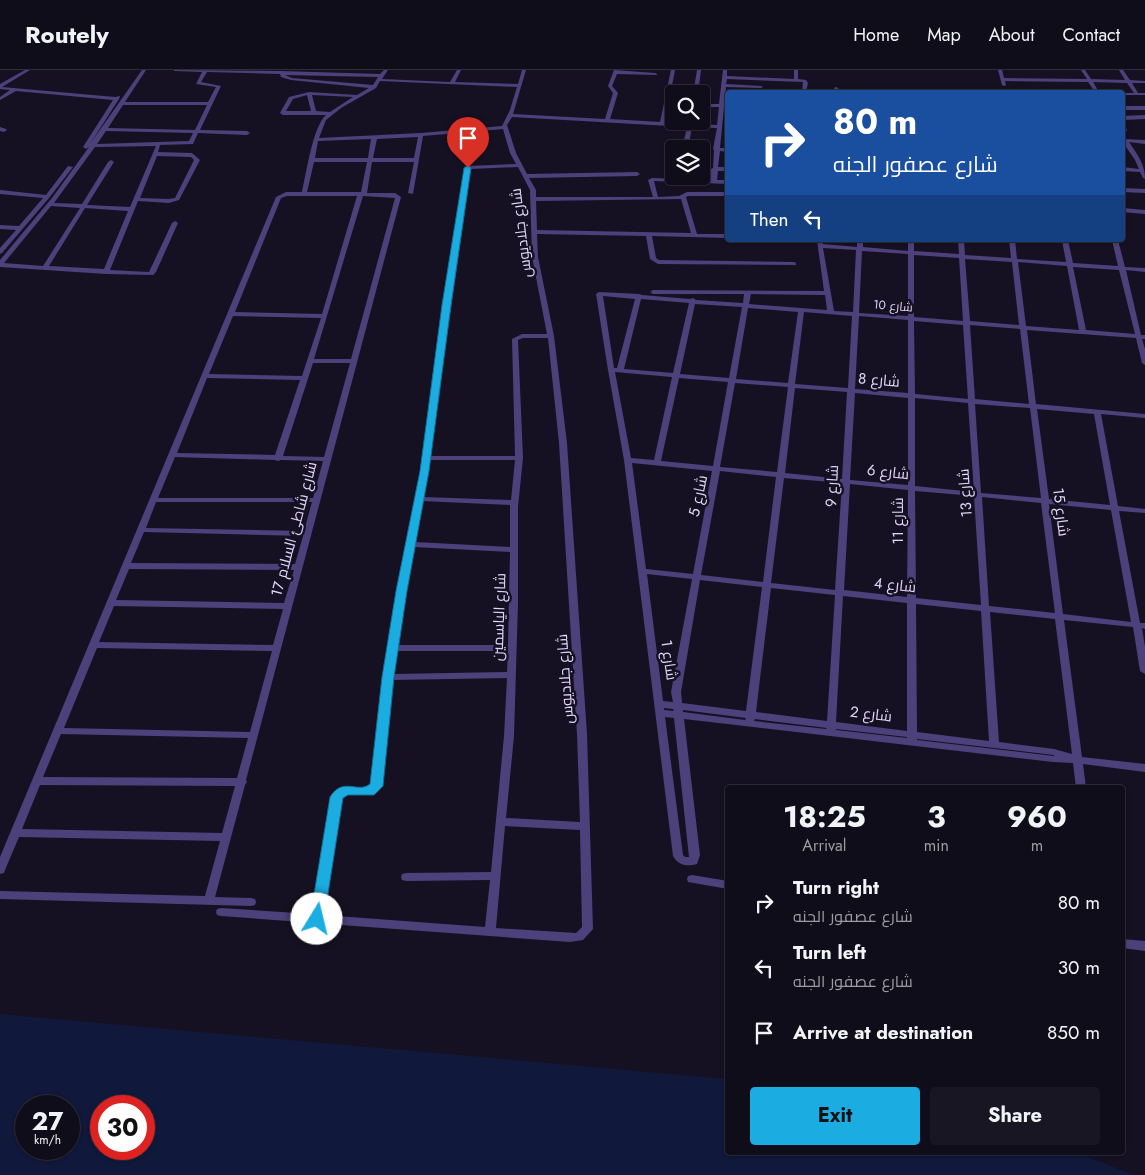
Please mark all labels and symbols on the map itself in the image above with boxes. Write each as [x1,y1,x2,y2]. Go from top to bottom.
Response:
pin [447,117,489,168]
street label: شارع جلاديوس [505,187,537,279]
street label: شارع 10 [873,295,914,317]
street label: شارع 8 [857,367,901,393]
street label: شارع شاطئ السلام 17 [265,459,323,599]
street label: شارع 6 [866,459,910,485]
street label: شارع 9 [820,464,844,508]
street label: شارع 13 [952,468,978,518]
street label: شارع 5 [683,473,713,519]
street label: شارع 15 [1047,486,1075,538]
street label: شارع 11 [887,497,909,545]
street label: شارع 4 [873,572,917,598]
street label: شارع الياسمين [486,573,512,661]
street label: شارع جلاديوس [551,633,579,725]
street label: شارع 1 [655,639,683,681]
street label: شارع 2 [849,701,893,727]
position arrow [290,892,342,944]
speed limit sign: 30 [90,1095,155,1160]

